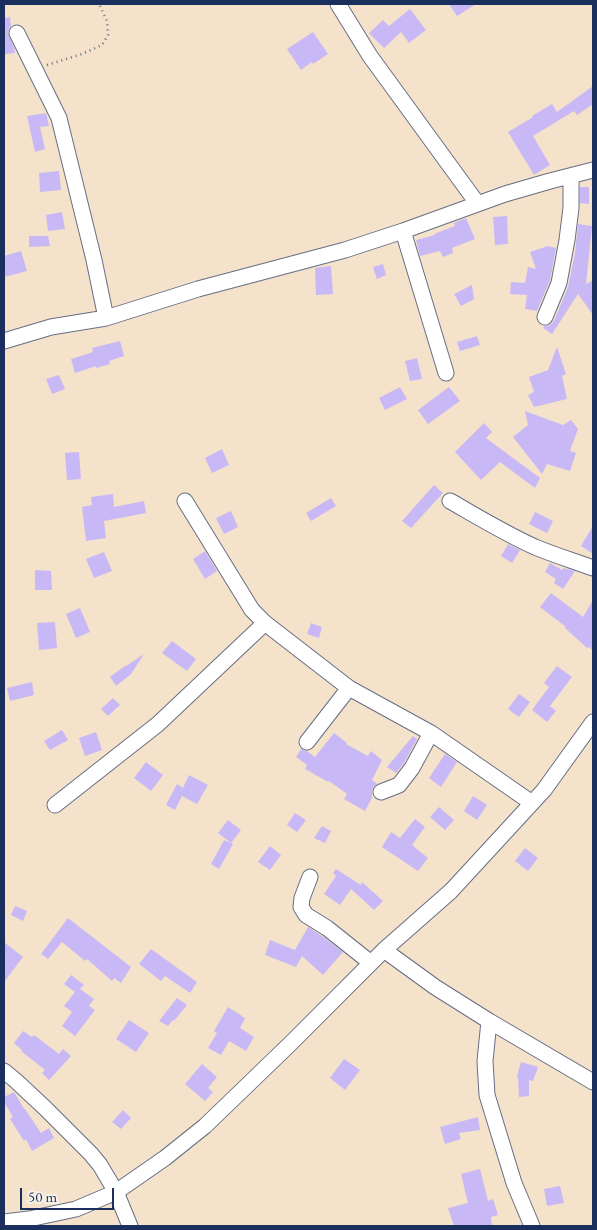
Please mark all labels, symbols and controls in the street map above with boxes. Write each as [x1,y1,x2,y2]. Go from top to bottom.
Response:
scale bar [22,1178,116,1210]
text: 50 m [28,1187,57,1206]

